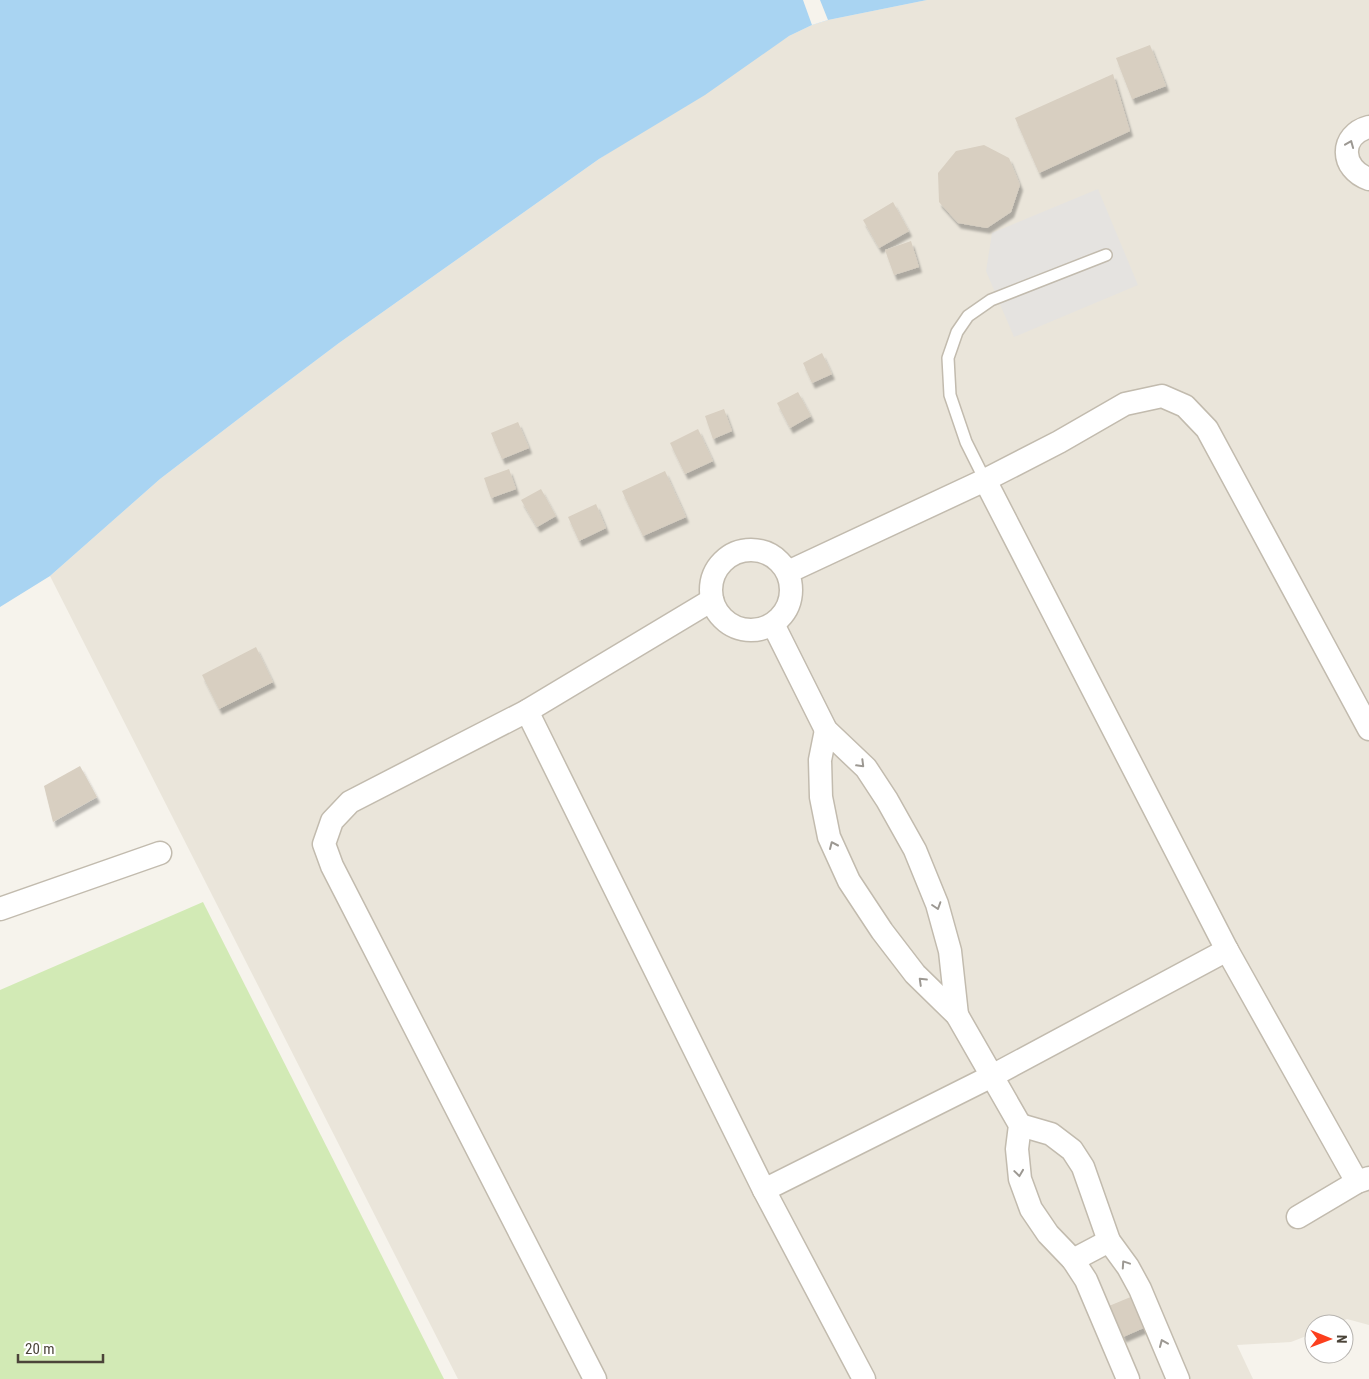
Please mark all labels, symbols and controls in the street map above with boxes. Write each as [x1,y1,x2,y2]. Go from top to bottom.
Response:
one-way arrow [1344,140,1355,149]
one-way arrow [855,758,864,767]
one-way arrow [829,841,840,850]
one-way arrow [932,901,942,910]
one-way arrow [919,978,928,987]
one-way arrow [1014,1168,1024,1177]
one-way arrow [1122,1260,1131,1270]
north arrow [1304,1314,1354,1364]
scale bar [18,1332,102,1364]
text: N [1334,1335,1350,1344]
one-way arrow [1158,1339,1169,1348]
text: 20 m [25,1340,55,1358]

